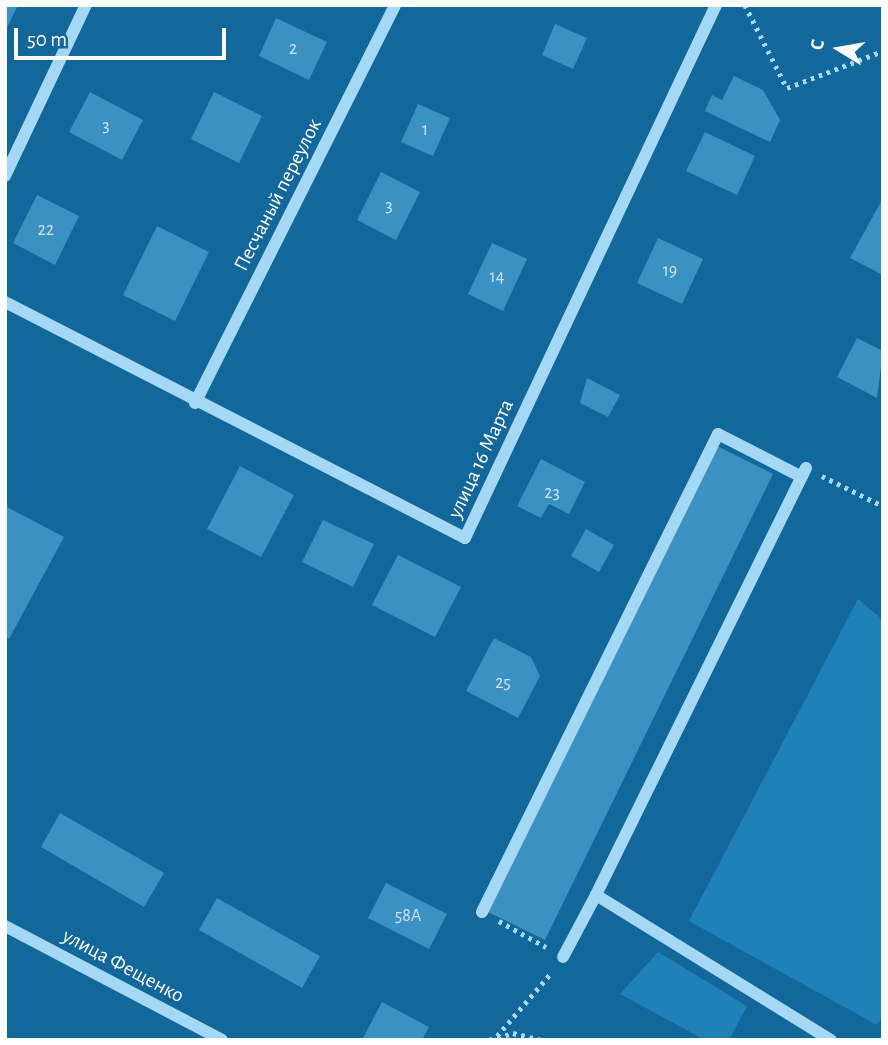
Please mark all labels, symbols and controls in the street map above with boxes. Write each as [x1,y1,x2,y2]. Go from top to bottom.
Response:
scale bar [18,14,229,58]
north arrow [804,14,874,84]
text: 50 m [27,29,67,50]
house number: 2 [289,38,297,60]
text: С [808,38,828,52]
street label: Песчаный переулок [229,114,327,276]
house number: 3 [102,115,110,137]
house number: 1 [422,119,428,141]
house number: 3 [385,195,393,217]
house number: 22 [38,219,54,241]
house number: 19 [663,260,677,282]
house number: 14 [490,266,504,288]
street label: улица 16 Марта [442,396,520,522]
house number: 23 [544,482,560,504]
house number: 25 [495,672,511,694]
house number: 58А [395,905,421,927]
street label: улица Фещенко [58,923,188,1009]

